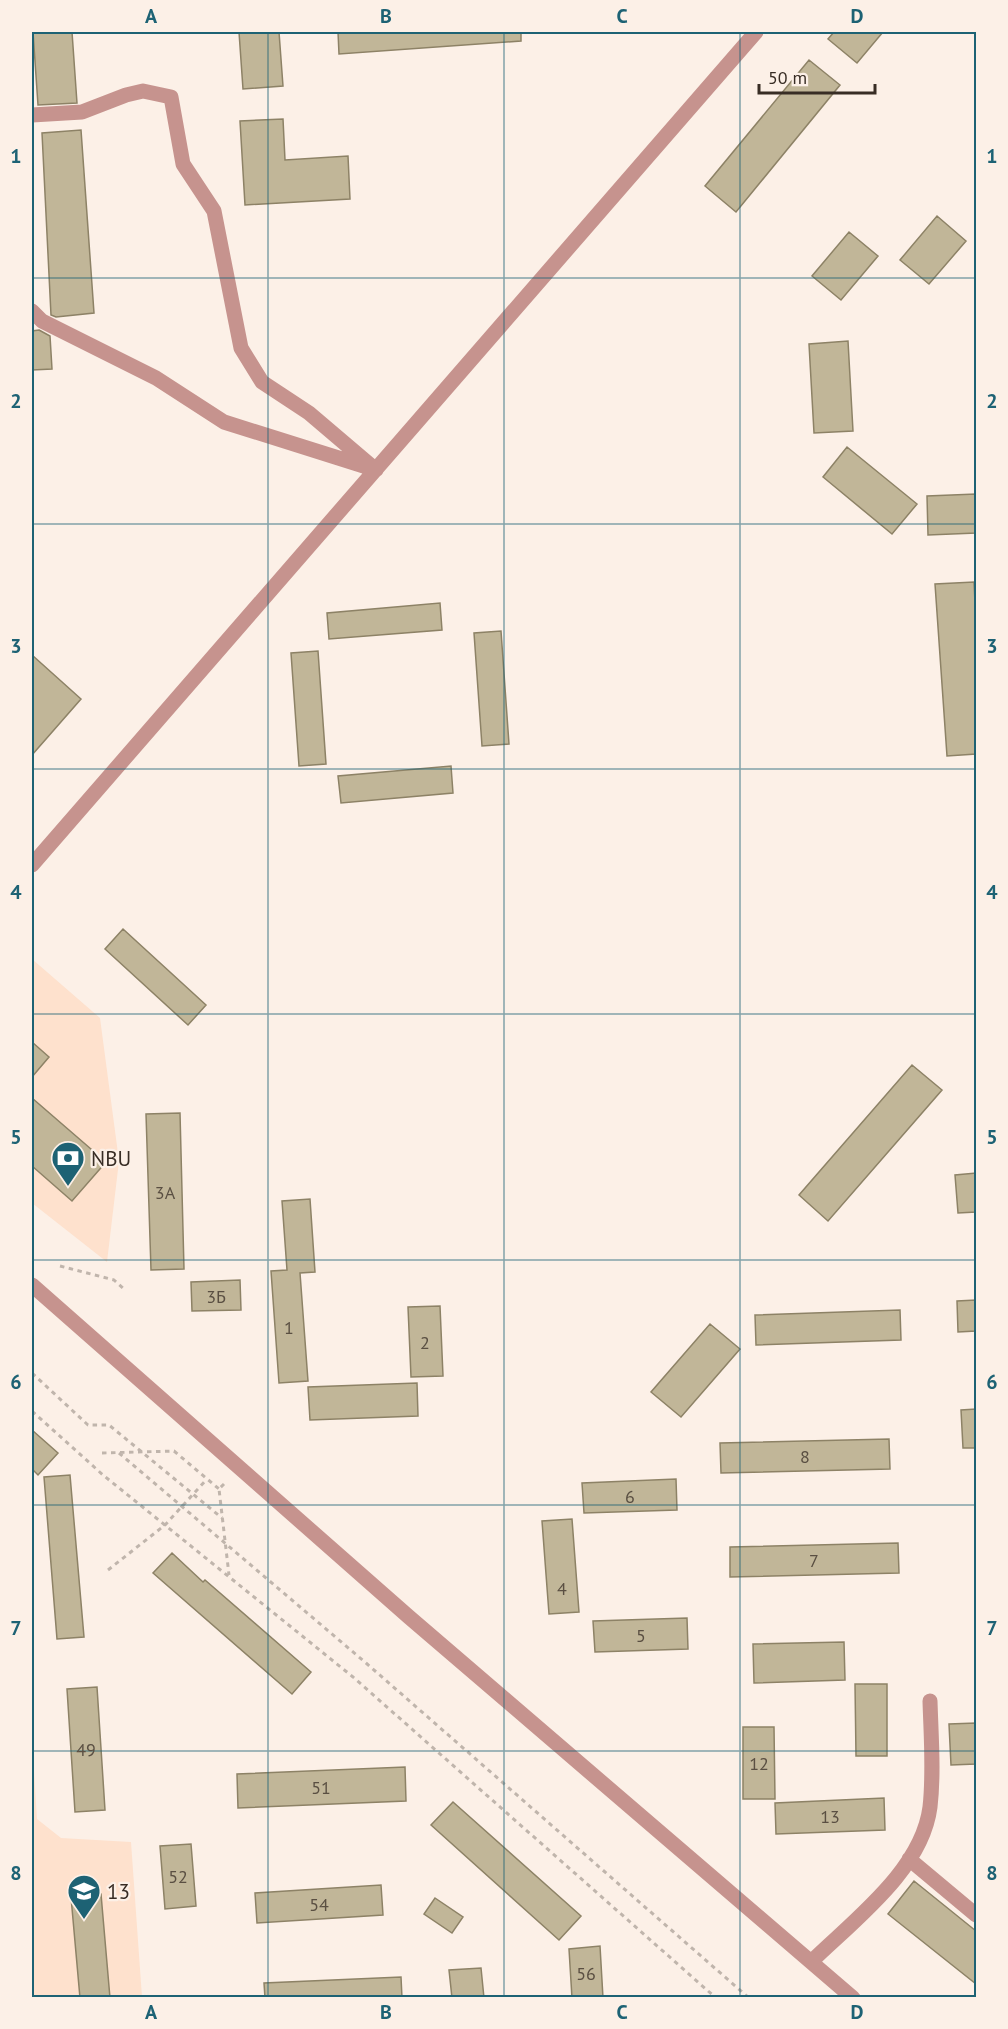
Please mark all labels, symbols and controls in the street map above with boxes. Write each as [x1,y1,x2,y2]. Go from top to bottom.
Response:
text: A [145,3,158,29]
text: B [380,3,392,29]
text: C [616,3,628,29]
text: D [851,3,864,29]
scale bar [759,57,874,95]
text: 50 m [768,66,807,89]
text: 1 [10,143,22,169]
text: 1 [986,143,998,169]
text: 2 [10,388,22,414]
text: 2 [986,388,998,414]
text: 3 [10,633,22,659]
text: 3 [986,633,998,659]
text: 4 [10,879,22,905]
text: 4 [986,879,998,905]
text: 5 [10,1124,22,1150]
text: 5 [986,1124,998,1150]
bank icon: NBU [50,1140,86,1187]
place label: NBU [91,1145,131,1172]
house number: 3А [155,1181,176,1204]
house number: 3Б [206,1285,226,1308]
house number: 1 [284,1316,294,1339]
house number: 2 [420,1331,430,1354]
text: 6 [10,1369,22,1395]
text: 6 [986,1369,998,1395]
house number: 8 [800,1445,810,1468]
house number: 6 [625,1485,635,1508]
house number: 7 [809,1549,819,1572]
house number: 4 [557,1577,567,1600]
text: 7 [10,1615,22,1641]
text: 7 [986,1615,998,1641]
house number: 5 [636,1624,646,1647]
house number: 49 [76,1738,96,1761]
house number: 12 [749,1752,769,1775]
house number: 51 [311,1776,331,1799]
house number: 13 [820,1805,840,1828]
text: 8 [10,1860,22,1886]
text: 8 [986,1860,998,1886]
house number: 52 [168,1865,188,1888]
school or university icon: 13 [66,1873,102,1920]
place label: 13 [107,1878,130,1905]
house number: 54 [309,1893,329,1916]
house number: 56 [576,1962,596,1985]
text: A [145,1999,158,2025]
text: B [380,1999,392,2025]
text: C [616,1999,628,2025]
text: D [851,1999,864,2025]

